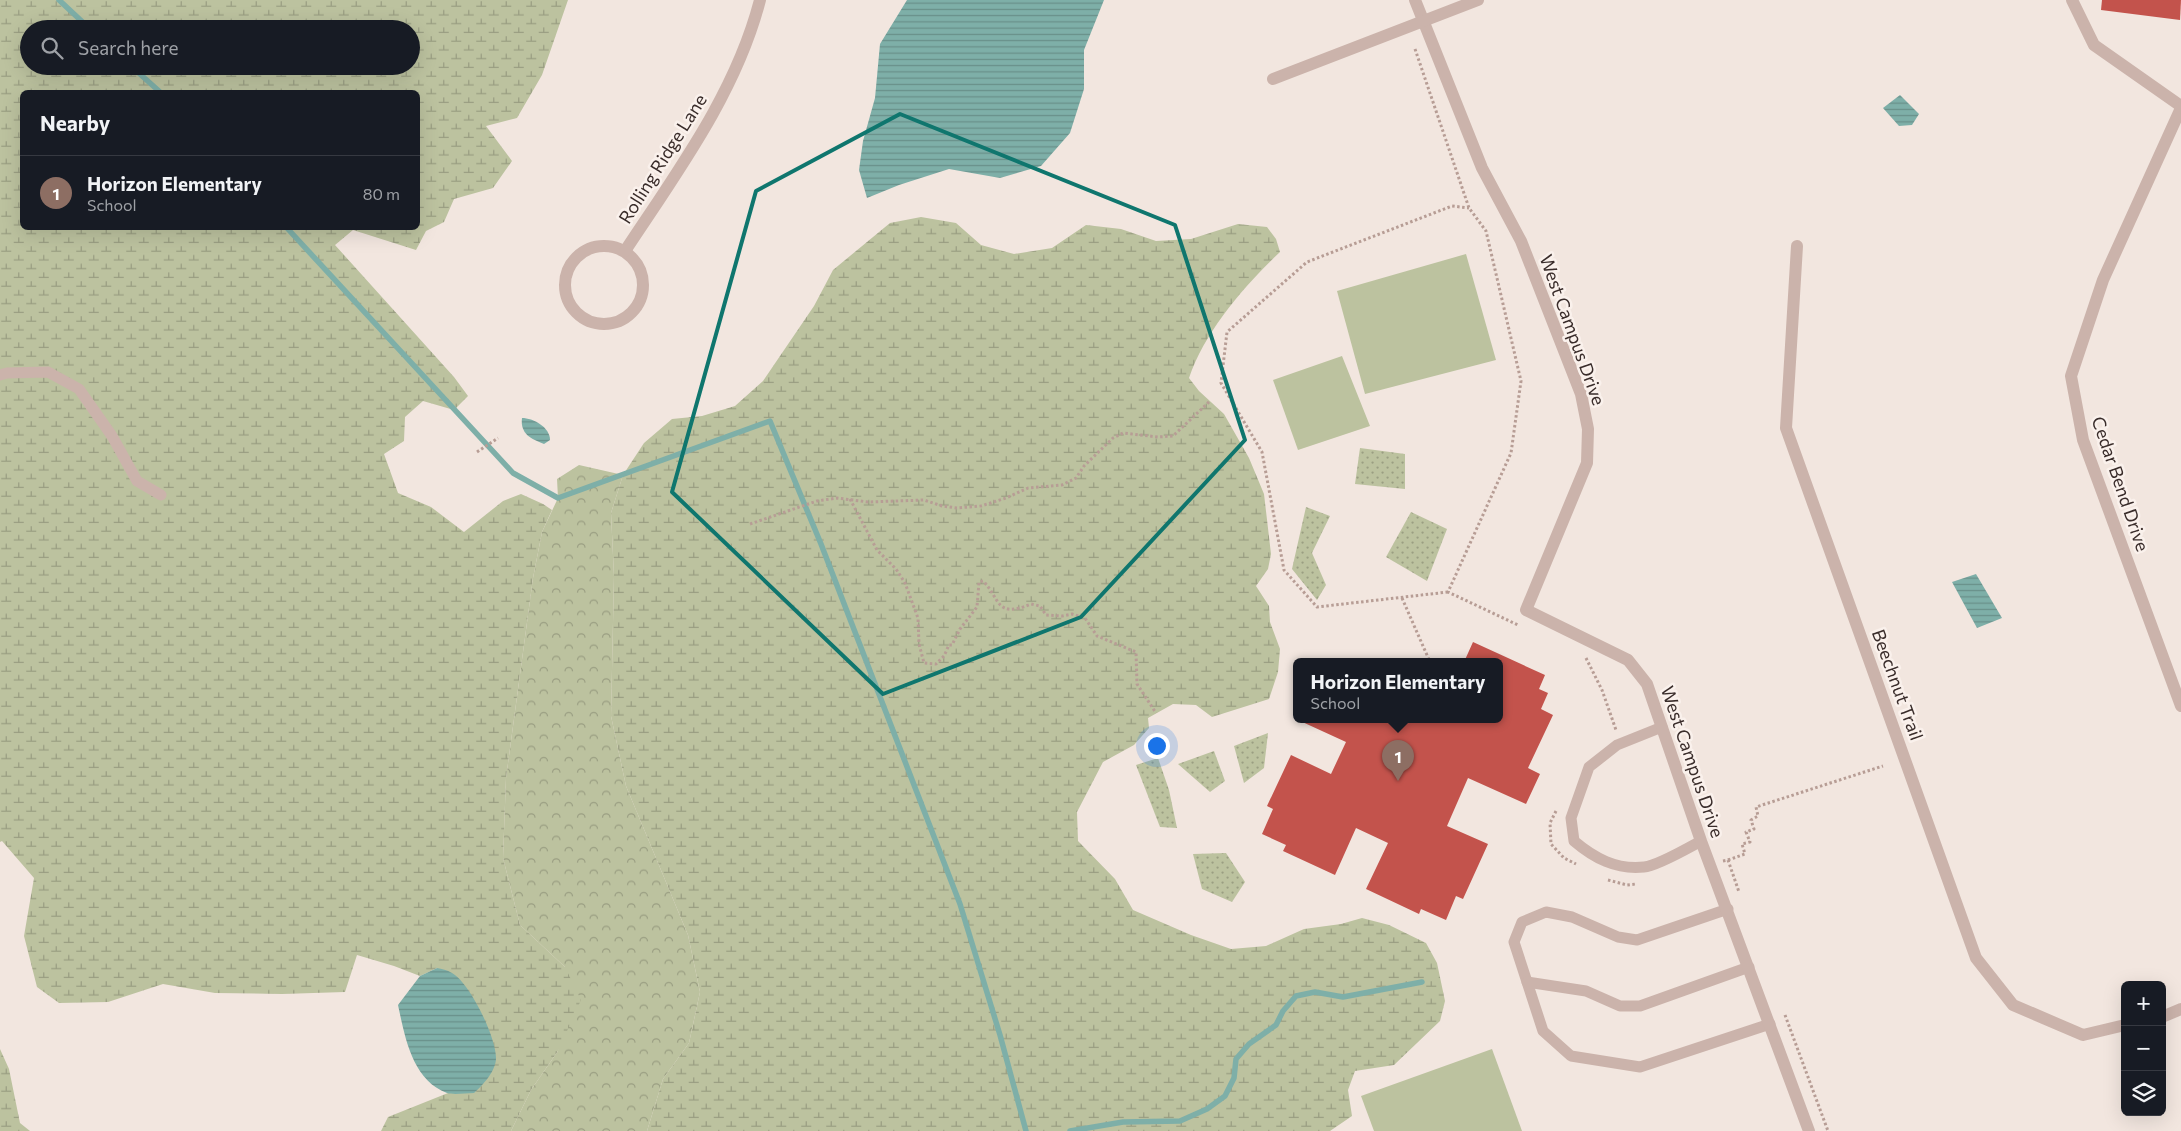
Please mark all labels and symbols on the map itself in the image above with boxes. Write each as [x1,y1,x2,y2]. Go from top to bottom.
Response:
street label: Rolling Ridge Lane [613,90,711,227]
street label: West Campus Drive [1535,251,1610,408]
street label: Cedar Bend Drive [2088,413,2154,554]
street label: Beechnut Trail [1868,626,1928,743]
street label: West Campus Drive [1657,683,1729,840]
your location [1144,733,1170,759]
pin: 1 [1382,740,1414,781]

